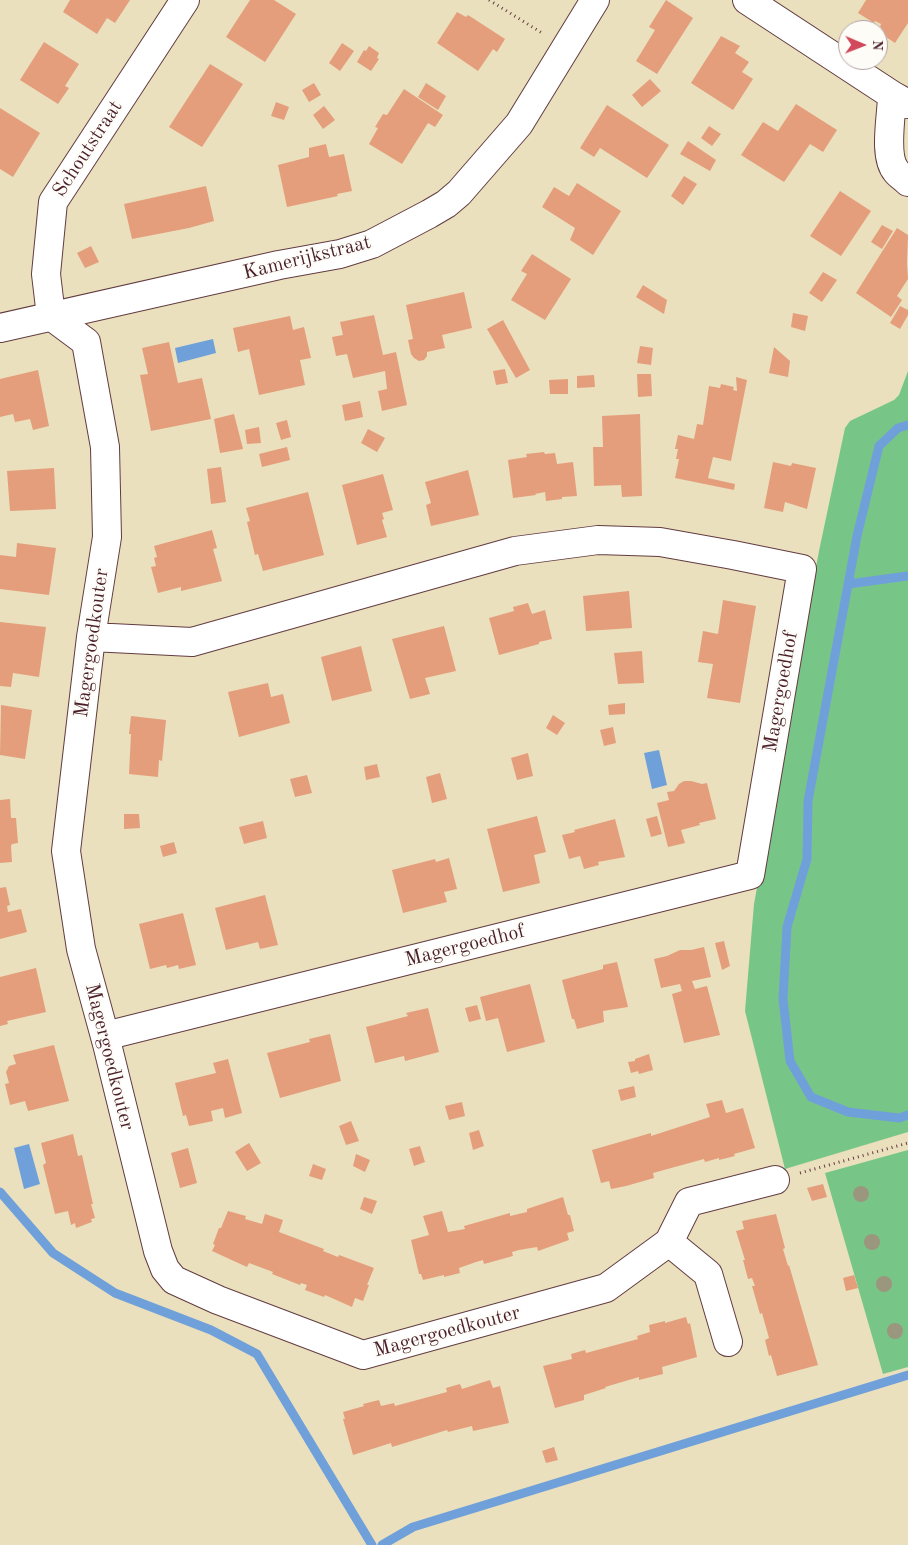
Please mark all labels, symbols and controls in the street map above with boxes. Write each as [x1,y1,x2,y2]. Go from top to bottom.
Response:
north arrow [838,20,888,70]
text: N [870,40,884,51]
street label: Schoutstraat [48,96,128,202]
street label: Kamerijkstraat [240,230,374,286]
street label: Magergoedkouter [70,567,114,719]
street label: Magergoedhof [759,630,803,754]
street label: Magergoedhof [403,920,527,972]
street label: Magergoedkouter [79,981,139,1133]
street label: Magergoedkouter [371,1301,523,1363]

